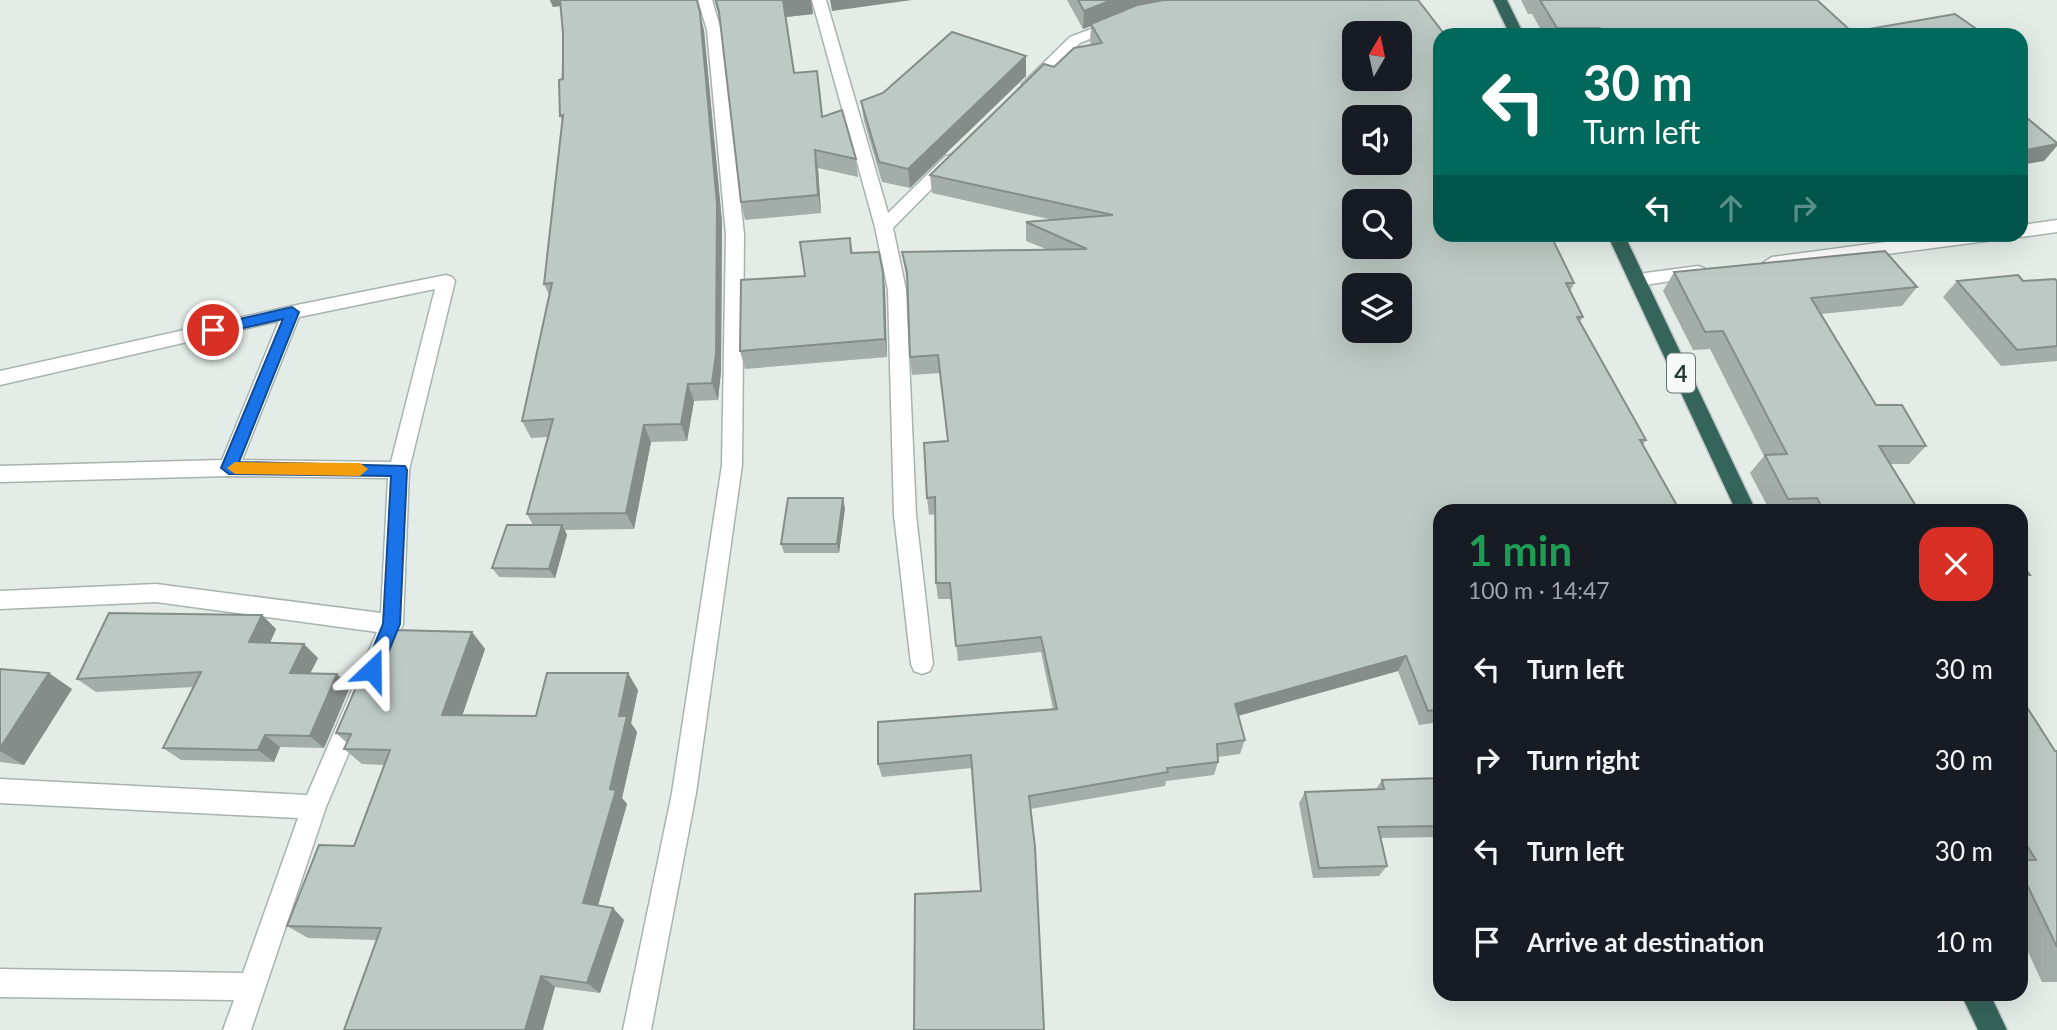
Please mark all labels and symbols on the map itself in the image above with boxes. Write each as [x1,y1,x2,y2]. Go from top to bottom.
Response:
north arrow [1342,21,1412,91]
pin [183,300,243,360]
road number: 4 [1667,354,1695,392]
position arrow [335,633,409,707]

